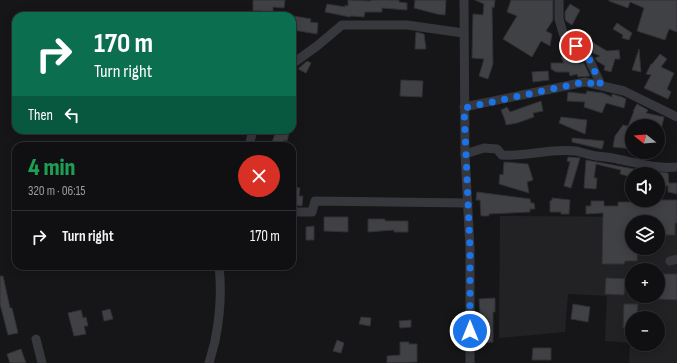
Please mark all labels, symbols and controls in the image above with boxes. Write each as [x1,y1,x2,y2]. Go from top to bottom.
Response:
text: 170 m [94,27,153,60]
icon: right [28,28,80,80]
pin [559,29,593,63]
icon: arrive [565,35,587,57]
text: Turn right [94,61,152,82]
icon: left [61,104,83,126]
text: Then [28,106,53,125]
north arrow [625,119,665,159]
map controls [625,119,665,351]
text: 4 min [28,153,75,182]
button: close [238,155,280,197]
button: sound [625,167,665,207]
text: 320 m · 06:15 [28,183,85,199]
button: layers [625,215,665,255]
icon: right [28,226,50,248]
text: Turn right [62,227,114,246]
text: 170 m [250,227,280,246]
button: + [625,263,665,303]
position arrow [449,310,491,352]
button: − [625,311,665,351]

